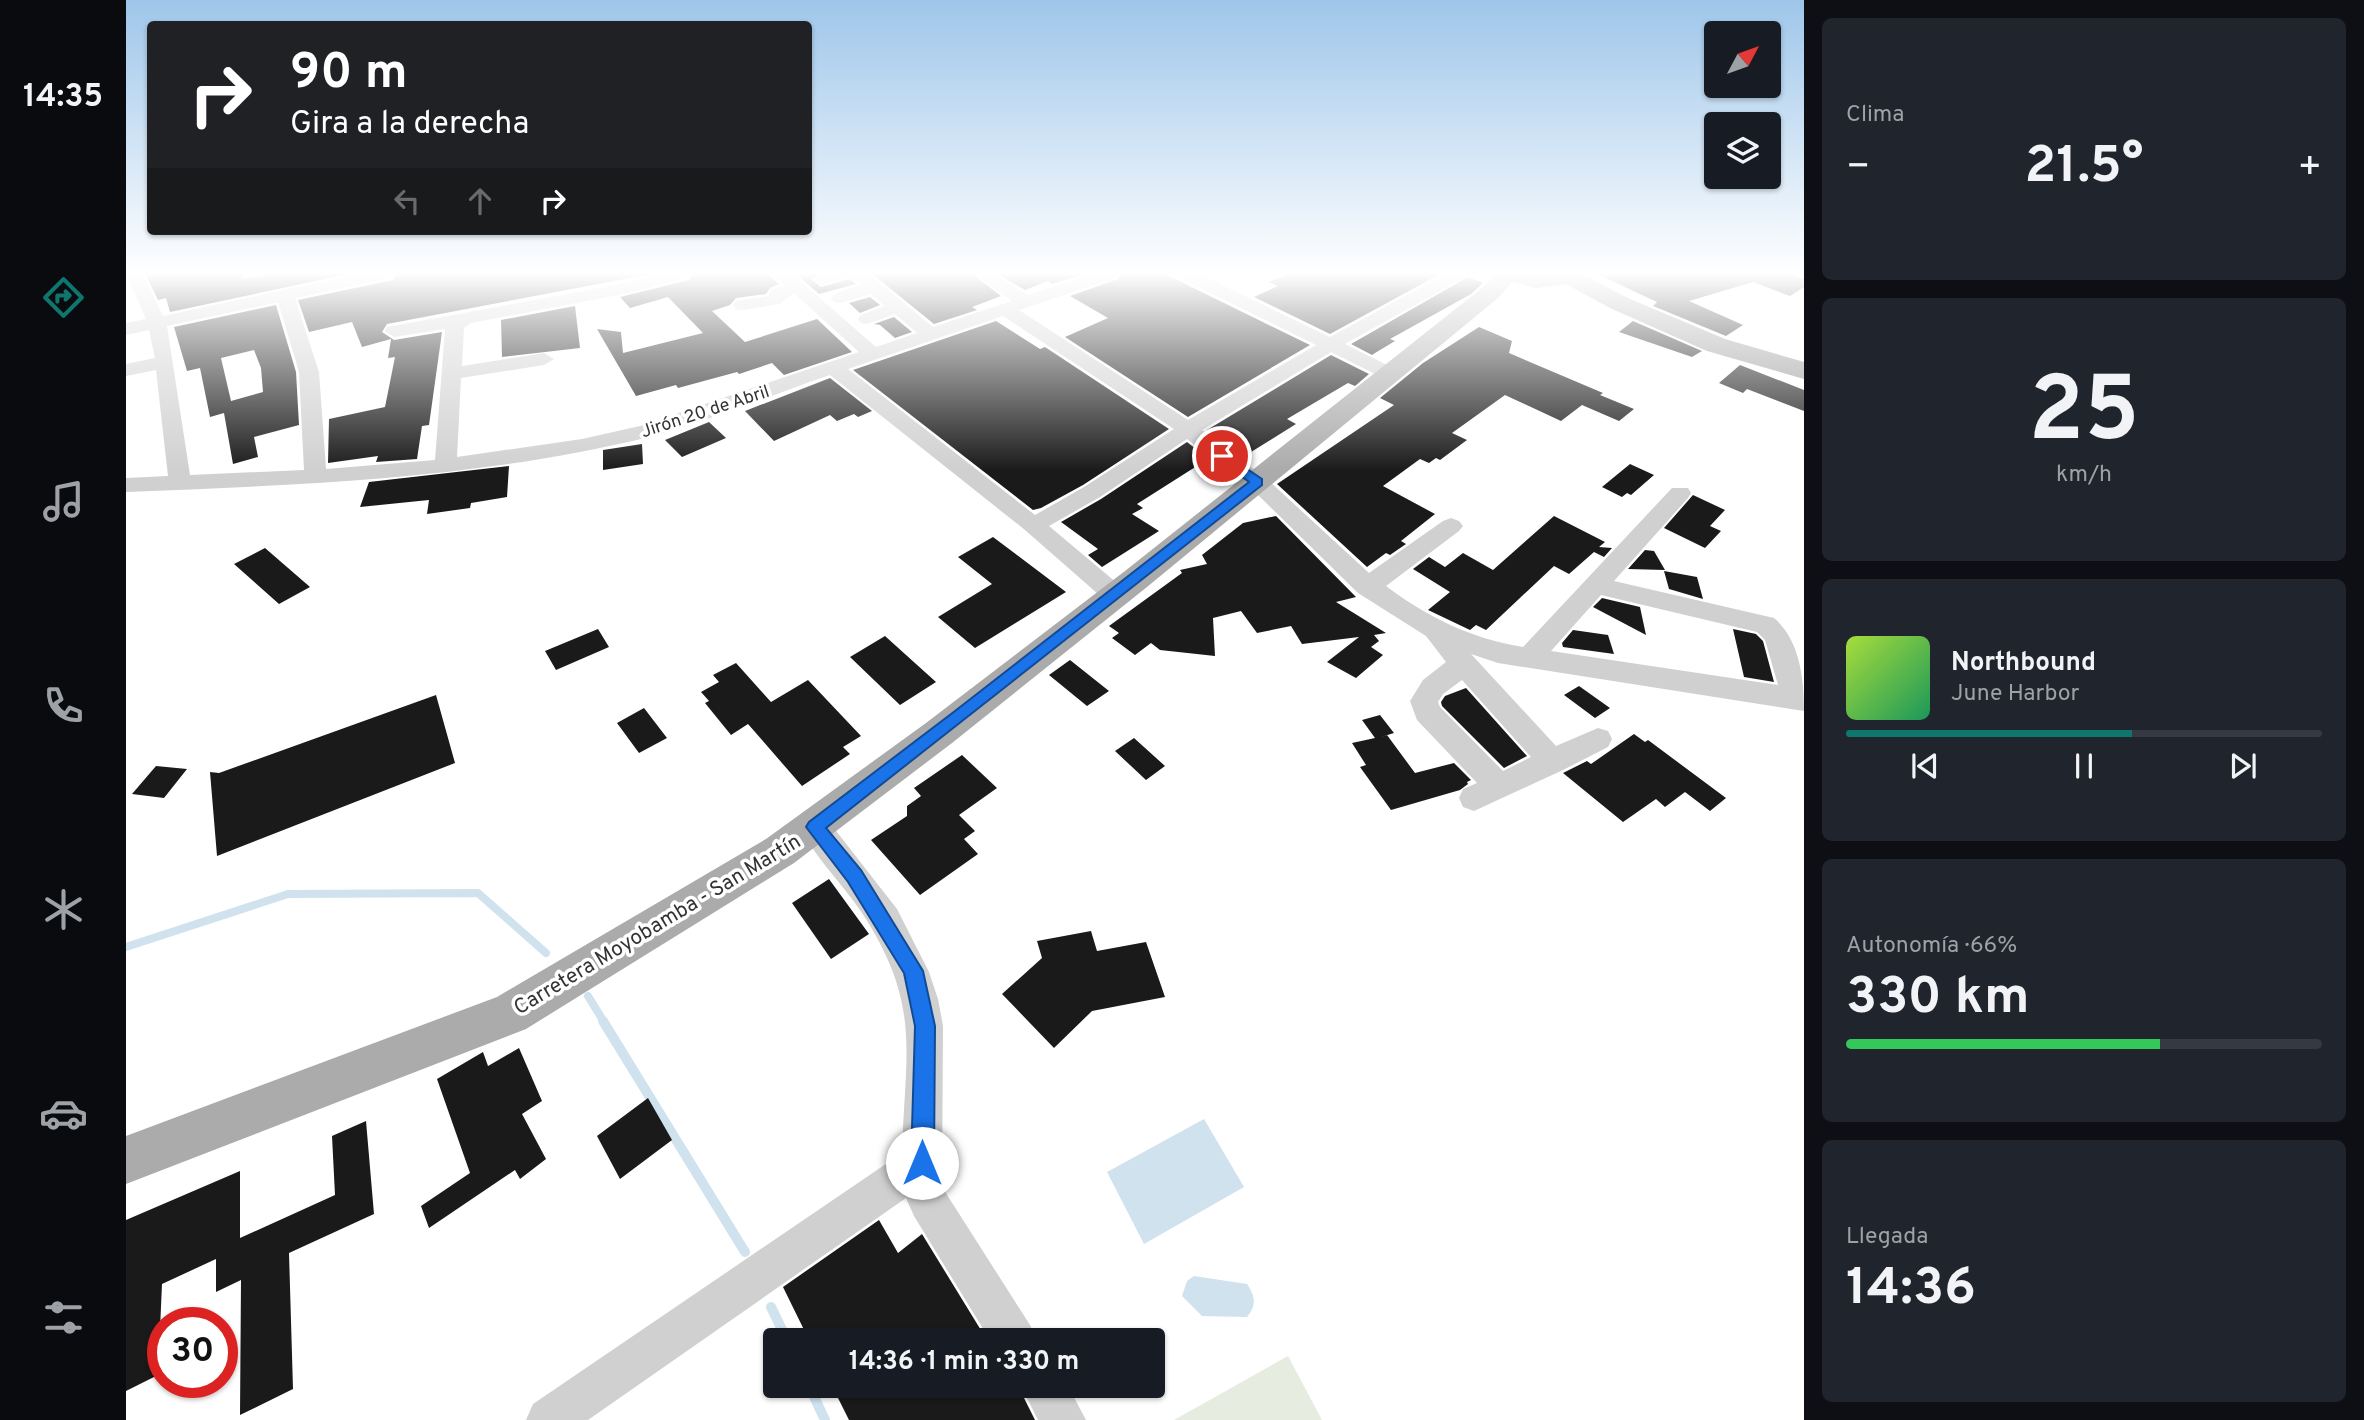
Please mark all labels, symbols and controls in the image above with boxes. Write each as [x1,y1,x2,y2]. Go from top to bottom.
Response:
north arrow [1704,21,1782,98]
map controls [1704,21,1781,189]
text: 90 m [290,44,408,106]
icon: right [175,49,266,140]
text: 14:35 [23,78,103,118]
text: Clima [1846,101,1904,130]
text: Gira a la derecha [290,105,529,145]
button: layers [1704,112,1781,189]
text: 21.5° [2025,135,2143,201]
text: − [1846,144,1871,193]
text: + [2297,144,2322,193]
icon: left [388,182,426,220]
icon: ahead [461,182,499,220]
icon: right [534,182,572,220]
icon: directions [39,273,88,322]
text: 25 [2028,358,2140,473]
street label: Jirón 20 de Abril [638,381,773,444]
pin [1192,426,1252,486]
icon: arrive [1203,437,1241,475]
text: km/h [2056,461,2112,490]
icon: music [39,477,88,526]
text: Northbound [1951,647,2096,680]
text: June Harbor [1951,680,2079,709]
icon: phone [39,681,88,730]
icon: previous [1906,747,1944,785]
icon: pause [2065,747,2103,785]
icon: next [2224,747,2262,785]
street label: Carretera Moyobamba - San Martín [509,829,806,1022]
icon: climate [39,885,88,934]
text: Autonomía · 66% [1846,932,2017,961]
text: 330 km [1846,966,2029,1032]
icon: car [39,1089,88,1138]
position arrow [885,1126,959,1200]
text: Llegada [1846,1223,1928,1252]
text: 14:36 [1846,1257,1976,1323]
icon: filters [39,1293,88,1342]
speed limit sign: 30 [147,1307,238,1398]
text: 14:36 · 1 min · 330 m [849,1346,1079,1379]

